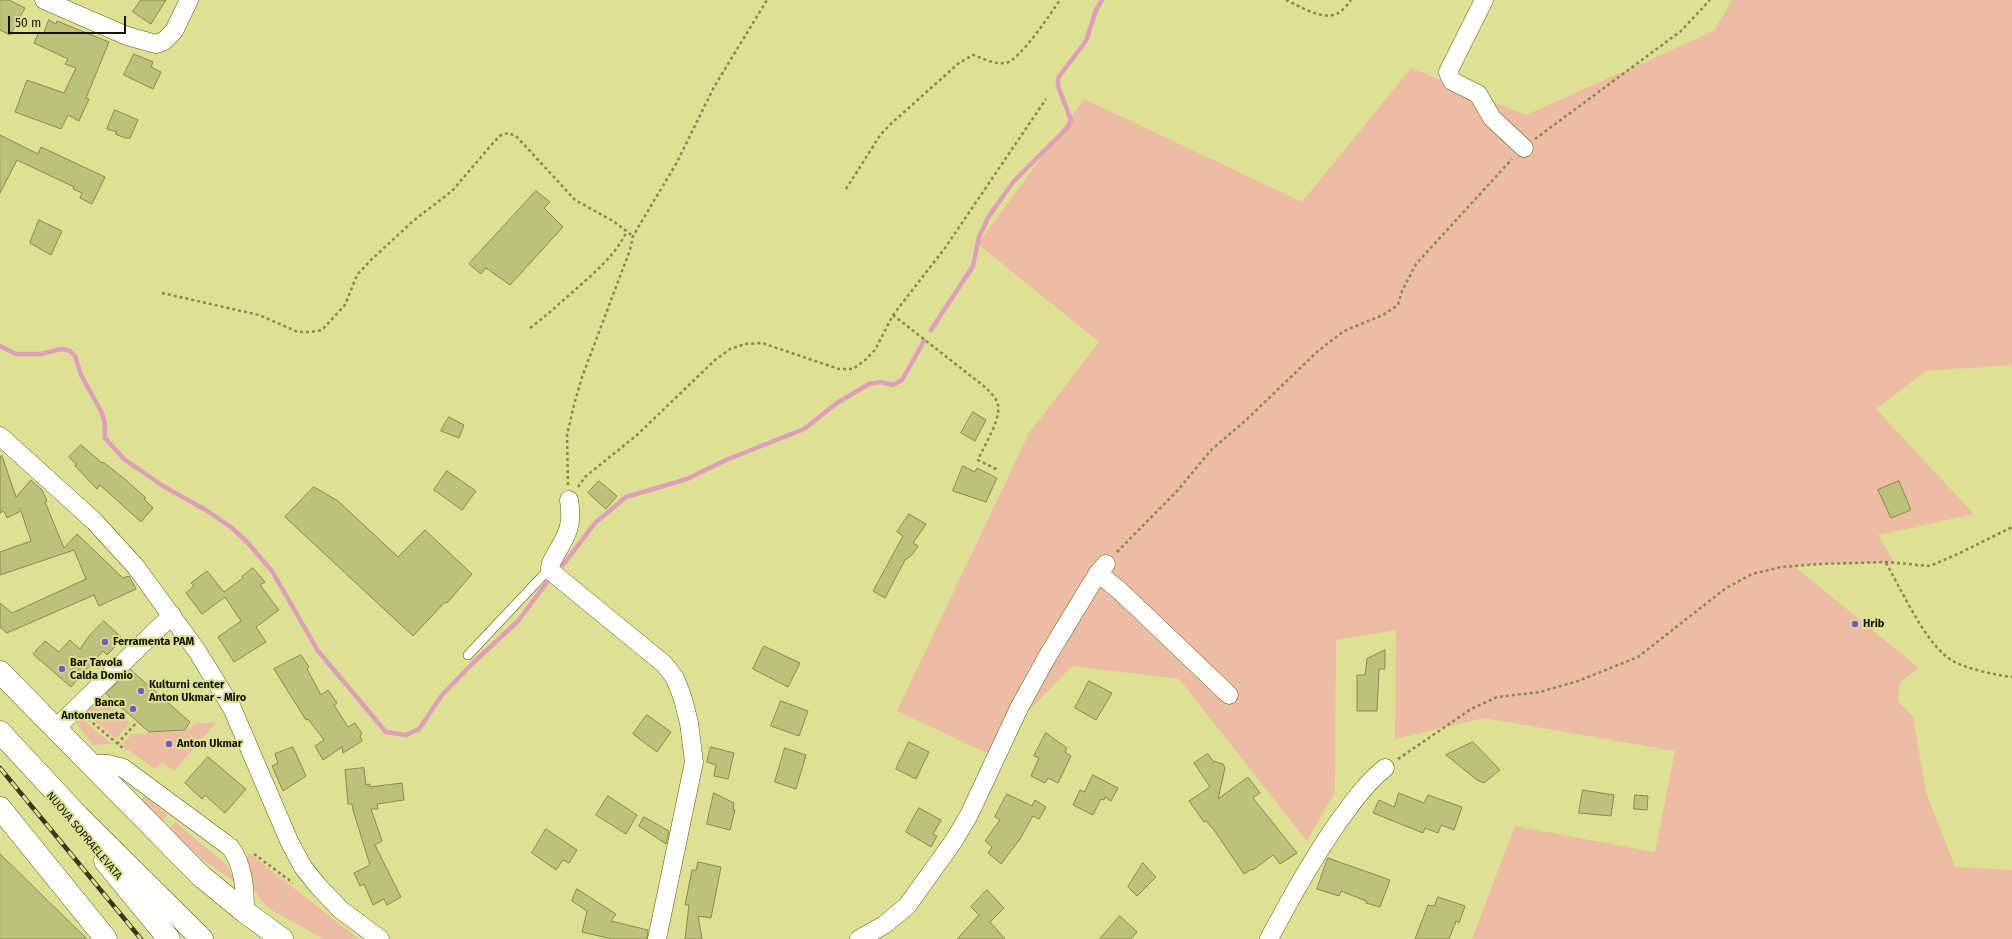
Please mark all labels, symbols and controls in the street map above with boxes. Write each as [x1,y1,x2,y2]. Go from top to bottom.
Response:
scale bar [10,8,128,34]
text: 50 m [15,16,41,30]
place label: Hrib [1863,617,1884,631]
marker: Hrib [1850,619,1860,629]
place label: Ferramenta PAM [113,635,194,649]
marker: Ferramenta PAM [100,637,110,647]
place label: Bar Tavola Calda Domio [70,656,133,682]
marker: Bar Tavola Calda Domio [57,664,67,674]
place label: Kulturni center Anton Ukmar - Miro [149,678,246,704]
marker: Kulturni center Anton Ukmar - Miro [136,686,146,696]
place label: Banca Antonveneta [61,696,125,722]
marker: Banca Antonveneta [128,704,138,714]
place label: Anton Ukmar [177,737,242,751]
marker: Anton Ukmar [164,739,174,749]
street label: NUOVA SOPRAELEVATA [43,789,125,883]

